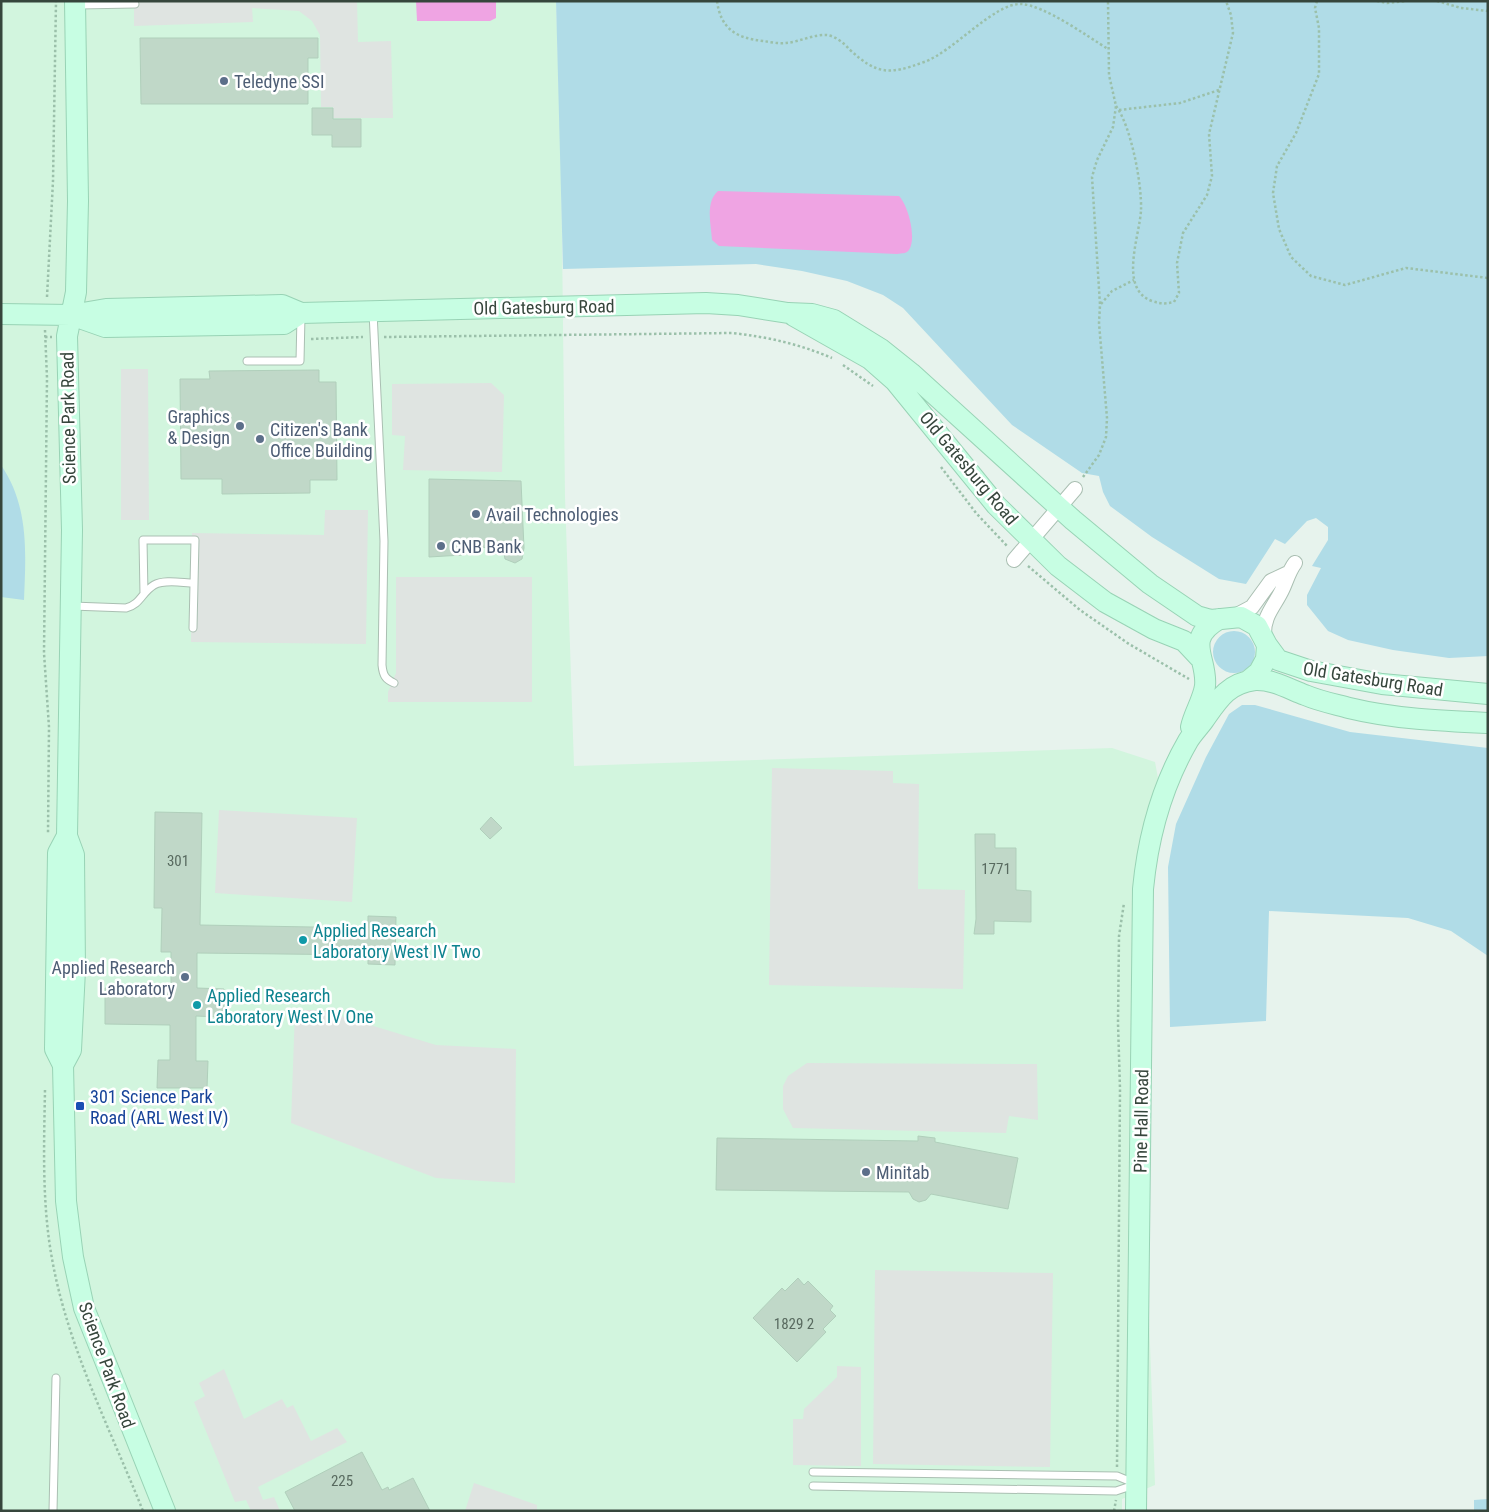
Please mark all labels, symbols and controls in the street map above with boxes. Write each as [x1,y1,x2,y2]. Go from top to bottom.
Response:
place label: Teledyne SSI [234,71,324,92]
marker: Teledyne SSI [218,75,230,87]
street label: Old Gatesburg Road [473,295,615,319]
street label: Science Park Road [56,352,80,484]
place label: Graphics & Design [167,406,230,448]
street label: Old Gatesburg Road [916,407,1022,529]
place label: Citizen's Bank Office Building [270,419,373,461]
marker: Graphics & Design [234,420,246,432]
marker: Citizen's Bank Office Building [254,433,266,445]
place label: Avail Technologies [486,504,619,525]
marker: Avail Technologies [470,508,482,520]
place label: CNB Bank [451,536,522,557]
marker: CNB Bank [435,540,447,552]
street label: Old Gatesburg Road [1302,658,1444,700]
house number: 301 [167,852,189,870]
house number: 1771 [981,860,1011,878]
place label: Applied Research Laboratory West IV Two [313,920,481,962]
marker: Applied Research Laboratory West IV Two [297,934,309,946]
place label: Applied Research Laboratory [52,957,175,999]
marker: Applied Research Laboratory [179,971,191,983]
place label: Applied Research Laboratory West IV One [207,985,374,1027]
marker: Applied Research Laboratory West IV One [191,999,203,1011]
street label: Pine Hall Road [1130,1069,1152,1173]
place label: 301 Science Park Road (ARL West IV) [90,1086,229,1129]
marker: 301 Science Park Road (ARL West IV) [74,1100,86,1112]
place label: Minitab [876,1162,930,1183]
marker: Minitab [860,1166,872,1178]
street label: Science Park Road [75,1299,139,1431]
house number: 1829 2 [774,1315,814,1333]
house number: 225 [331,1472,353,1490]

